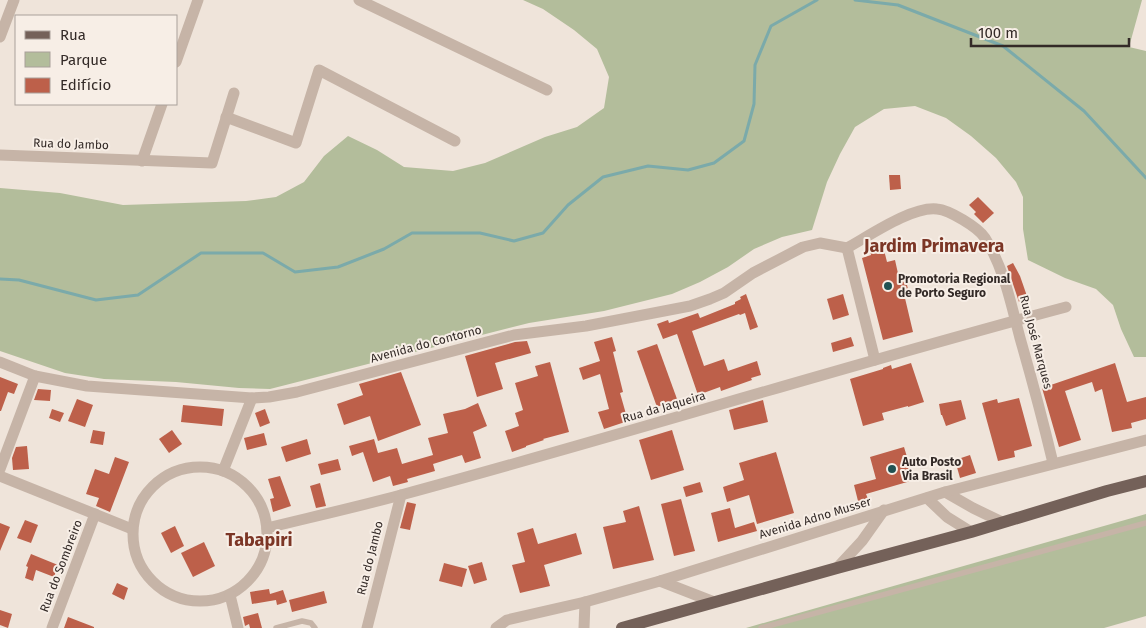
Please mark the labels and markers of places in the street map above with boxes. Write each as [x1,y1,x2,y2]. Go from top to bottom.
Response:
place label: Promotoria Regional de Porto Seguro [898,272,1011,300]
marker: Promotoria Regional de Porto Seguro [882,280,894,292]
place label: Auto Posto Via Brasil [901,455,961,483]
marker: Auto Posto Via Brasil [886,463,898,475]

